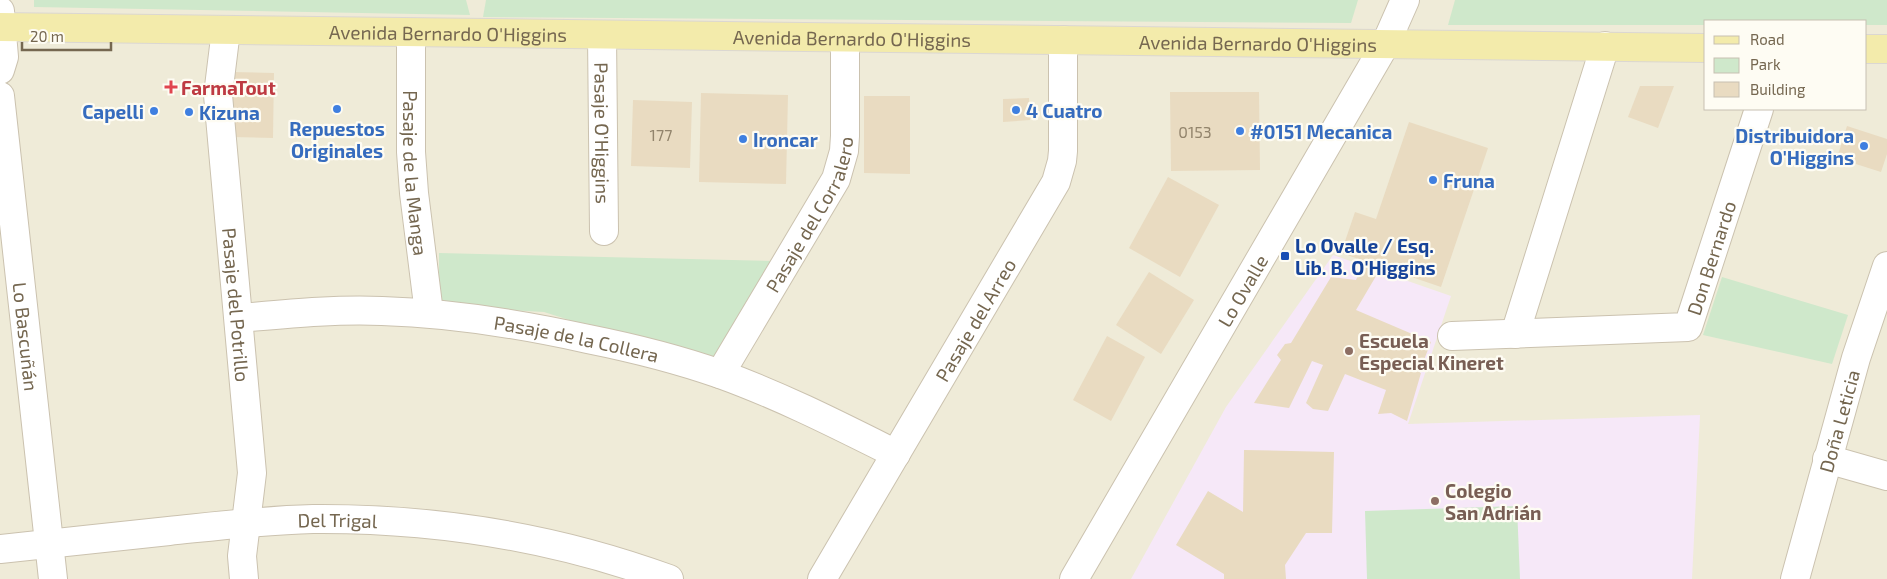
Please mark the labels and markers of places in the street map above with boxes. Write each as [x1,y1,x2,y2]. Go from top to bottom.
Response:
place label: FarmaTout [181,76,276,99]
marker: FarmaTout [165,81,177,93]
place label: 4 Cuatro [1026,99,1102,122]
place label: Capelli [82,100,144,123]
place label: Kizuna [199,101,260,124]
marker: Repuestos Originales [331,103,343,115]
marker: 4 Cuatro [1010,104,1022,116]
marker: Capelli [148,105,160,117]
marker: Kizuna [183,106,195,118]
place label: Repuestos Originales [289,117,385,162]
place label: #0151 Mecanica [1250,120,1392,143]
place label: Distribuidora O'Higgins [1735,124,1854,169]
marker: #0151 Mecanica [1234,125,1246,137]
place label: Ironcar [753,128,818,151]
marker: Ironcar [737,133,749,145]
marker: Distribuidora O'Higgins [1858,140,1870,152]
place label: Fruna [1443,169,1495,192]
marker: Fruna [1427,174,1439,186]
place label: Lo Ovalle / Esq. Lib. B. O'Higgins [1295,234,1436,279]
marker: Lo Ovalle / Esq. Lib. B. O'Higgins [1279,250,1291,262]
place label: Escuela Especial Kineret [1359,329,1504,374]
marker: Escuela Especial Kineret [1343,345,1355,357]
place label: Colegio San Adrián [1445,479,1541,524]
marker: Colegio San Adrián [1429,495,1441,507]

